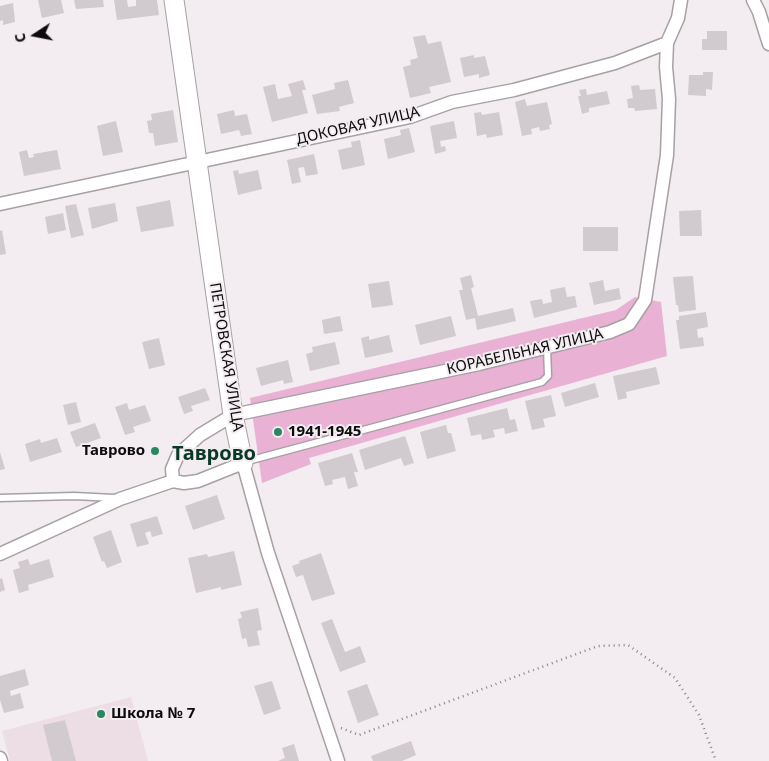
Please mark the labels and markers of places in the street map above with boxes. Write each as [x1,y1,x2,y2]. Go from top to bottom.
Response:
place label: 1941-1945 [288,423,361,441]
marker: 1941-1945 [272,426,284,438]
place label: Таврово [82,442,145,460]
marker: Таврово [149,445,161,457]
place label: Школа № 7 [111,705,195,723]
marker: Школа № 7 [95,708,107,720]

